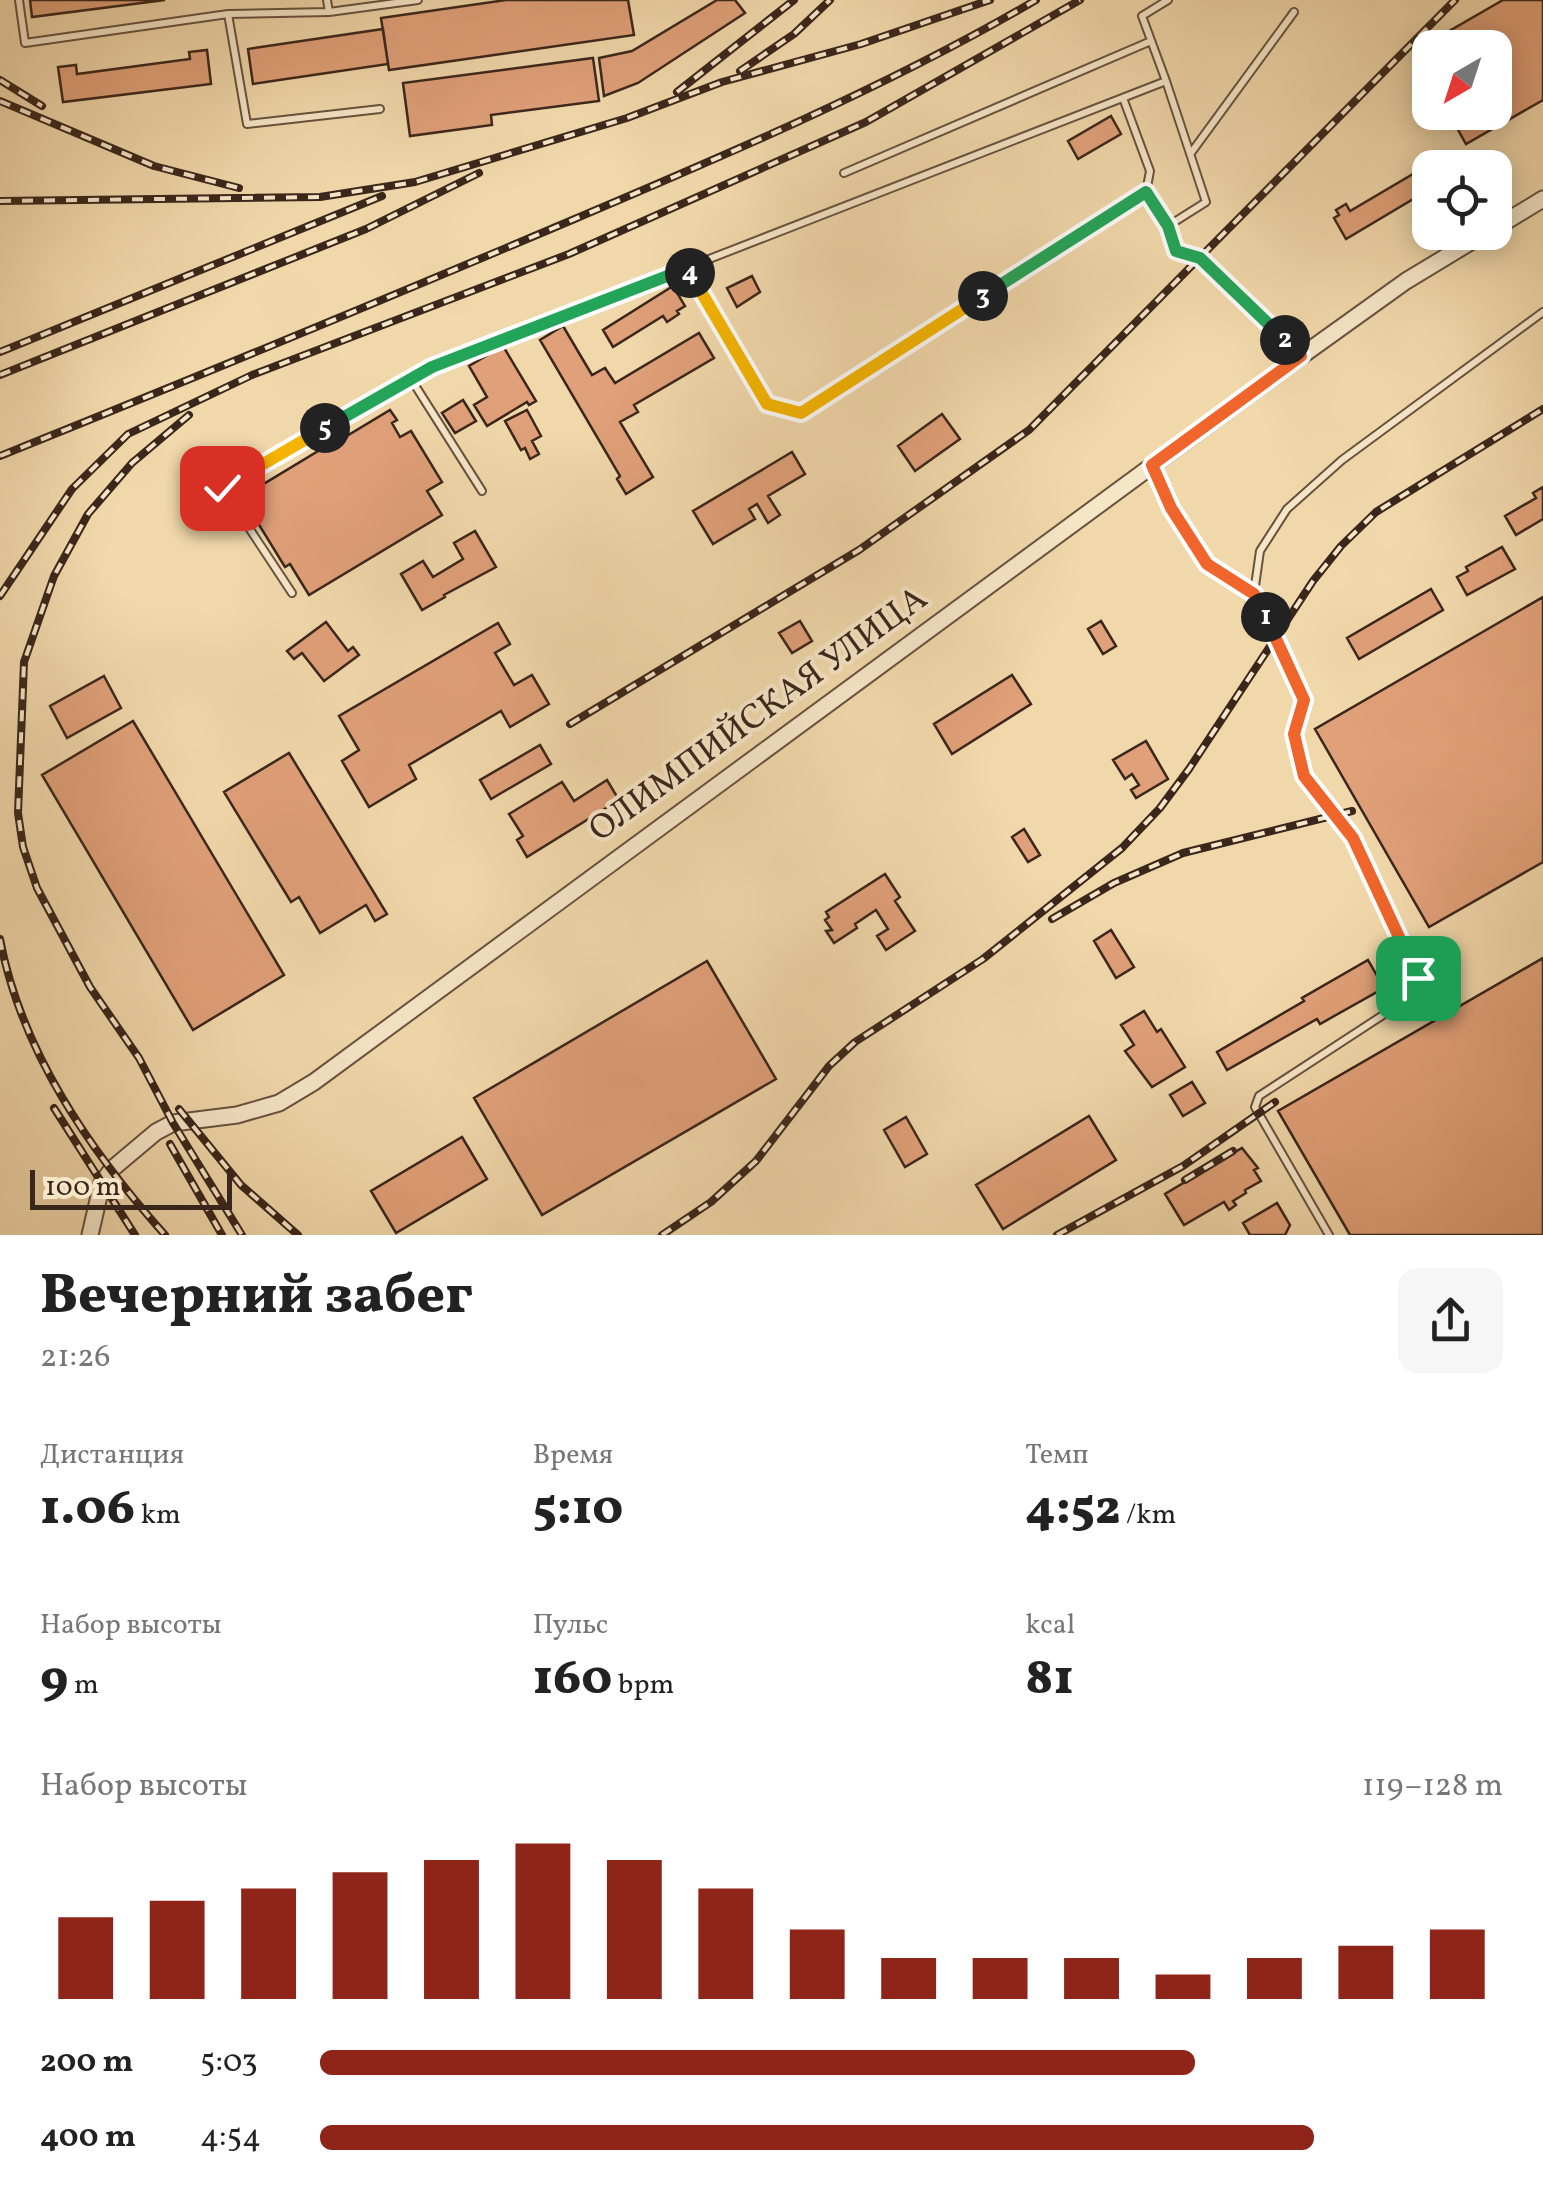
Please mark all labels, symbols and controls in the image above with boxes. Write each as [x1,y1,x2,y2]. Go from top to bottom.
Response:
north arrow [1412,30,1512,130]
map controls [1412,30,1512,250]
button: locate [1412,150,1512,250]
pin: 4 [665,248,715,298]
text: 4 [682,253,698,292]
pin: 3 [958,271,1008,321]
text: 3 [976,276,990,315]
pin: 2 [1260,315,1310,365]
text: 2 [1278,320,1292,359]
pin: 5 [300,403,350,453]
text: 5 [318,408,332,447]
pin [180,446,265,531]
icon: check [195,461,250,516]
street label: ОЛИМПИЙСКАЯ УЛИЦА [580,576,938,854]
pin: 1 [1241,592,1291,642]
text: 1 [1260,597,1272,636]
pin [1376,936,1461,1021]
icon: arrive [1391,951,1446,1006]
scale bar [30,1165,232,1210]
text: 100 m [45,1168,120,1207]
text: Вечерний забег [40,1260,473,1336]
button: share [1398,1268,1503,1373]
text: 21:26 [40,1336,111,1380]
text: Дистанция [40,1436,184,1475]
text: Время [533,1436,613,1475]
text: Темп [1025,1436,1089,1475]
text: 1.06 [40,1475,135,1545]
text: 5:10 [533,1475,623,1545]
text: 4:52 [1025,1475,1120,1545]
text: km [135,1496,181,1535]
text: /km [1120,1496,1176,1535]
text: Набор высоты [40,1606,221,1645]
text: Пульс [533,1606,608,1645]
text: kcal [1025,1606,1075,1645]
text: 9 [40,1645,68,1715]
text: 160 [533,1645,612,1715]
text: 81 [1025,1645,1074,1715]
text: m [68,1666,99,1705]
text: bpm [612,1666,674,1705]
text: Набор высоты [40,1765,247,1809]
text: 119–128 m [1362,1765,1503,1809]
text: 200 m [40,2041,134,2085]
text: 5:03 [200,2041,258,2085]
text: 400 m [40,2116,136,2160]
text: 4:54 [200,2116,261,2160]

